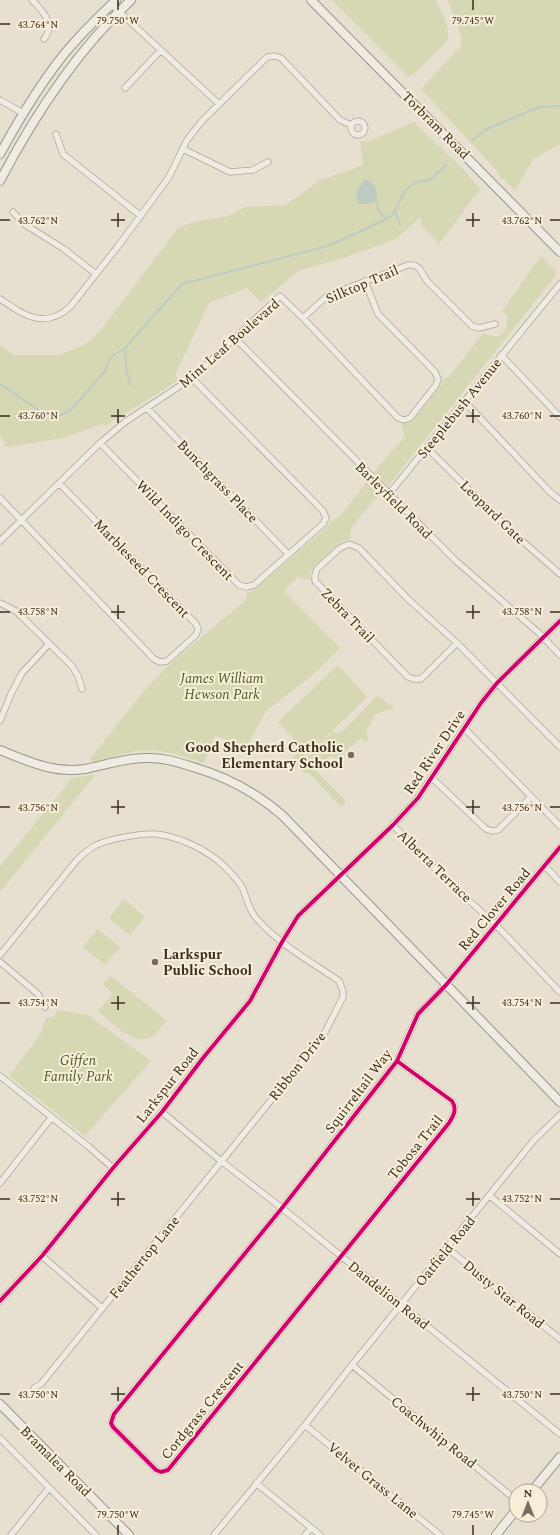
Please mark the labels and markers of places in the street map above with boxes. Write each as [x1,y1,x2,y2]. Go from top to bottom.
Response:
place label: Good Shepherd Catholic Elementary School [185,737,343,774]
marker: Good Shepherd Catholic Elementary School [346,750,356,760]
place label: Larkspur Public School [163,944,253,981]
marker: Larkspur Public School [150,957,160,967]

